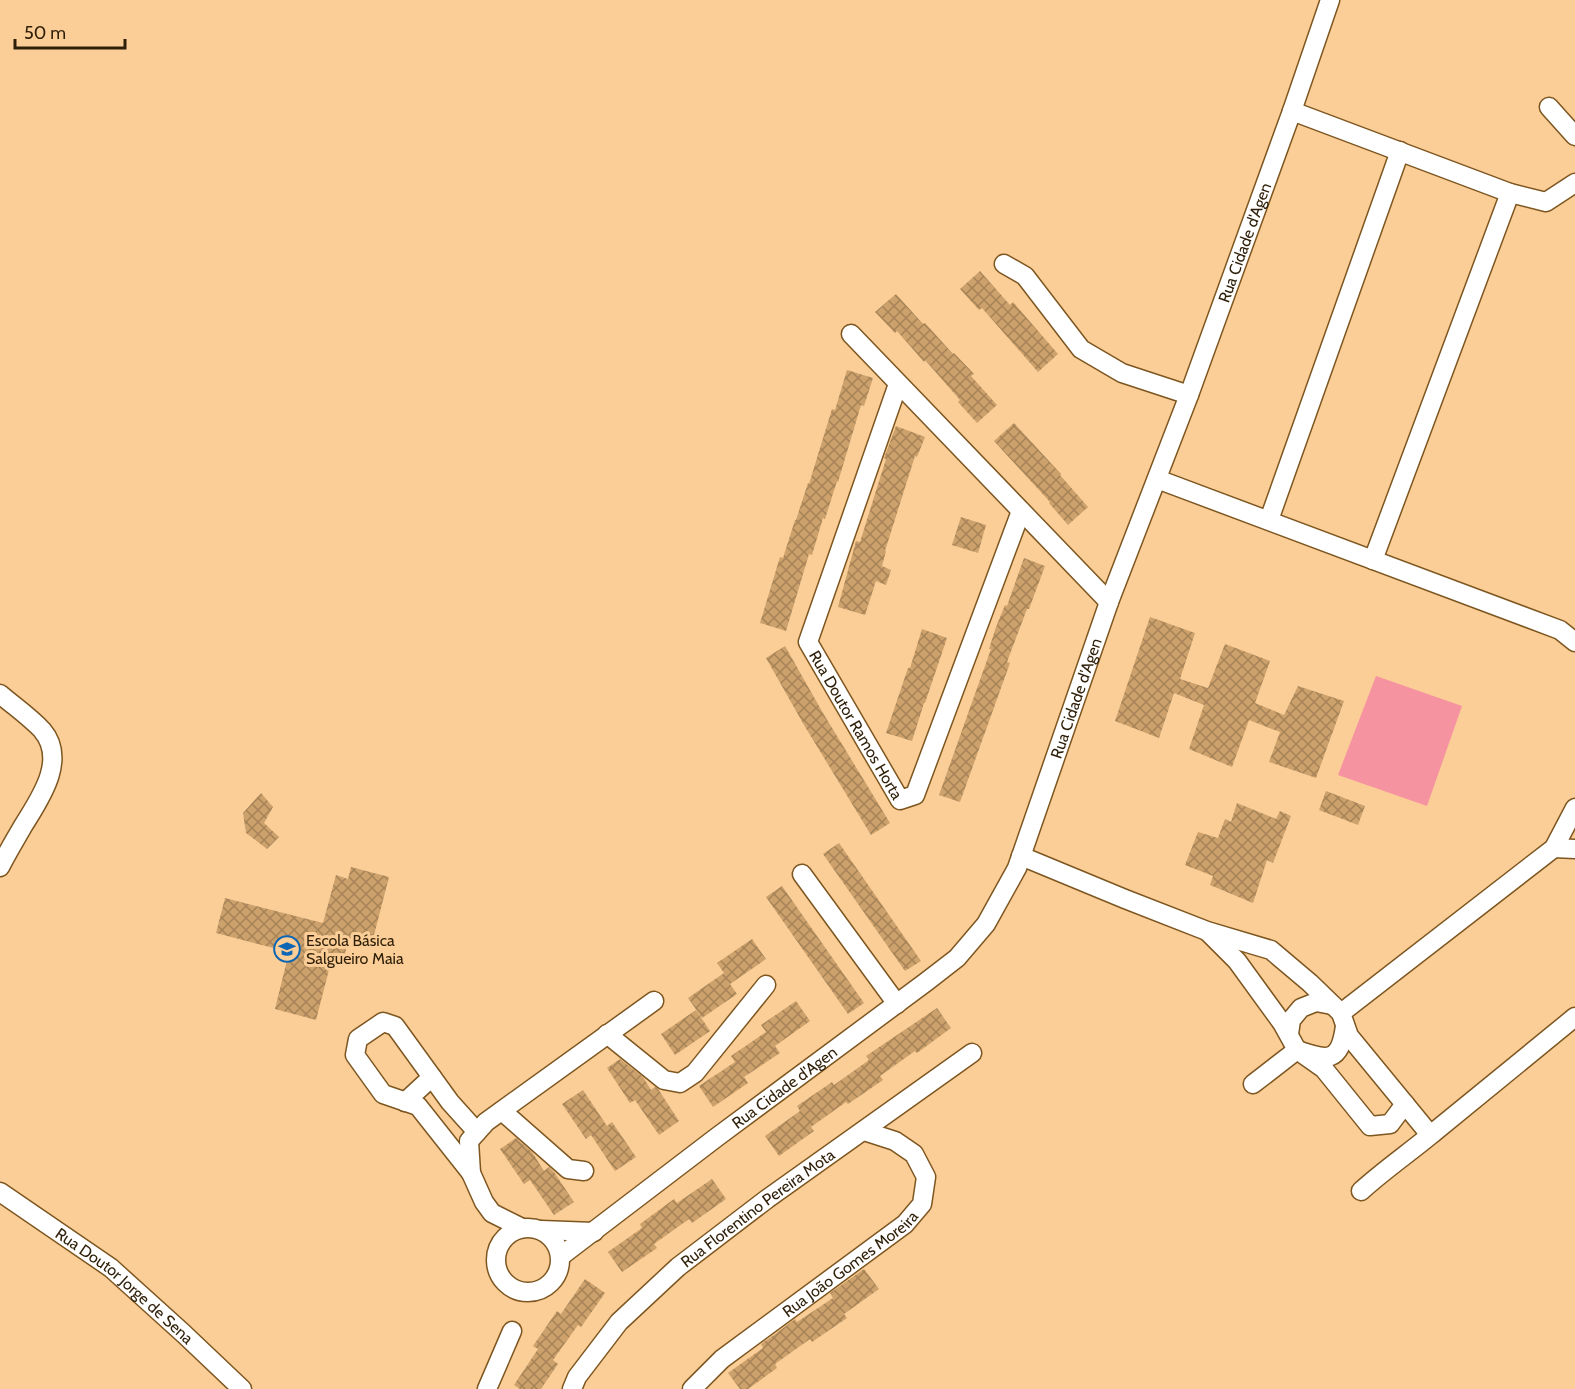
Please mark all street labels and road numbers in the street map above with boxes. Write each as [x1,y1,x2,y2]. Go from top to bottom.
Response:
street label: Rua Cidade d'Agen [1214,180,1275,305]
street label: Rua Cidade d'Agen [1046,635,1105,761]
street label: Rua Doutor Ramos Horta [805,647,907,803]
street label: Rua Cidade d'Agen [728,1042,841,1132]
street label: Rua Florentino Pereira Mota [677,1144,838,1271]
street label: Rua João Gomes Moreira [779,1207,922,1321]
street label: Rua Doutor Jorge de Sena [52,1223,198,1348]

